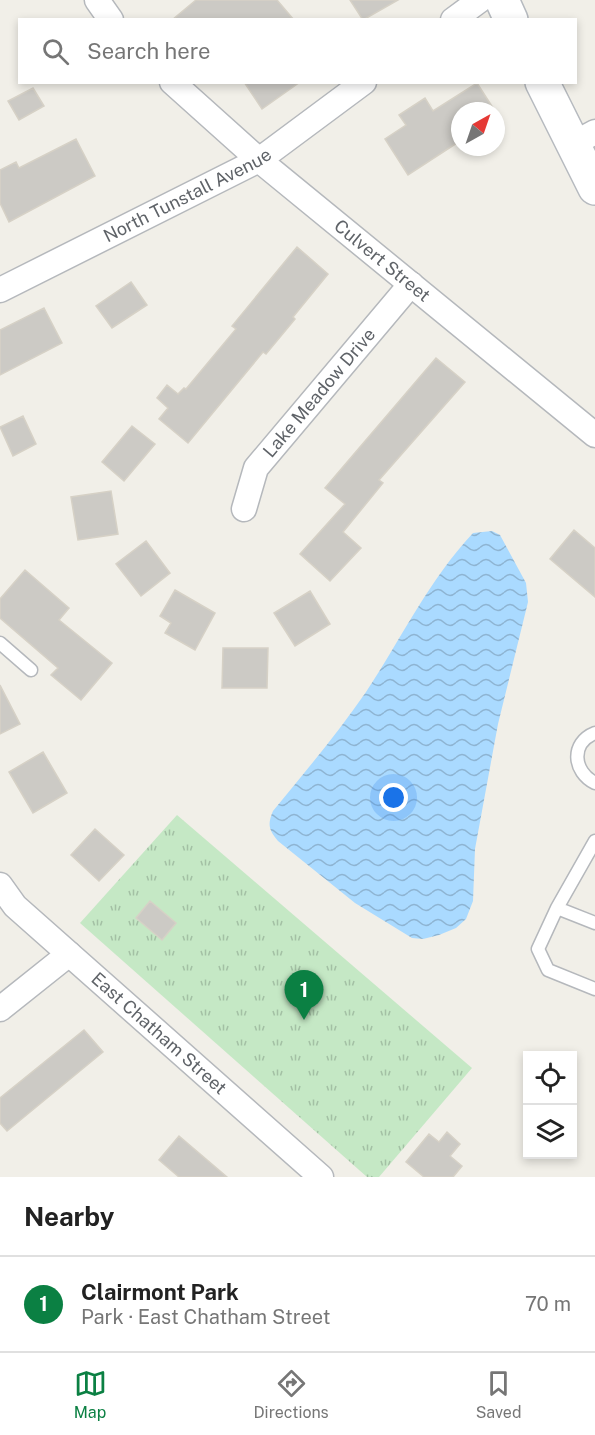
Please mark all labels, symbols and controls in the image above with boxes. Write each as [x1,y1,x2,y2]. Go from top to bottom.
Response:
search box [18,18,577,84]
icon: search [39,35,72,68]
text: Search here [87,38,211,64]
north arrow [451,102,505,156]
street label: North Tunstall Avenue [100,143,275,246]
street label: Culvert Street [330,215,435,306]
street label: Lake Meadow Drive [259,324,379,461]
your location [379,783,408,812]
street label: East Chatham Street [87,968,231,1098]
pin: 1 [284,970,324,1020]
map controls [523,1051,577,1159]
button: locate [523,1051,577,1105]
button: layers [523,1105,577,1159]
text: Nearby [24,1201,114,1232]
text: Clairmont Park [81,1279,239,1305]
text: 1 [39,1292,48,1316]
text: 70 m [525,1292,571,1316]
text: Park · East Chatham Street [81,1305,330,1329]
tab: Map [74,1367,107,1422]
tab: Directions [254,1367,329,1422]
tab: Saved [476,1367,521,1422]

